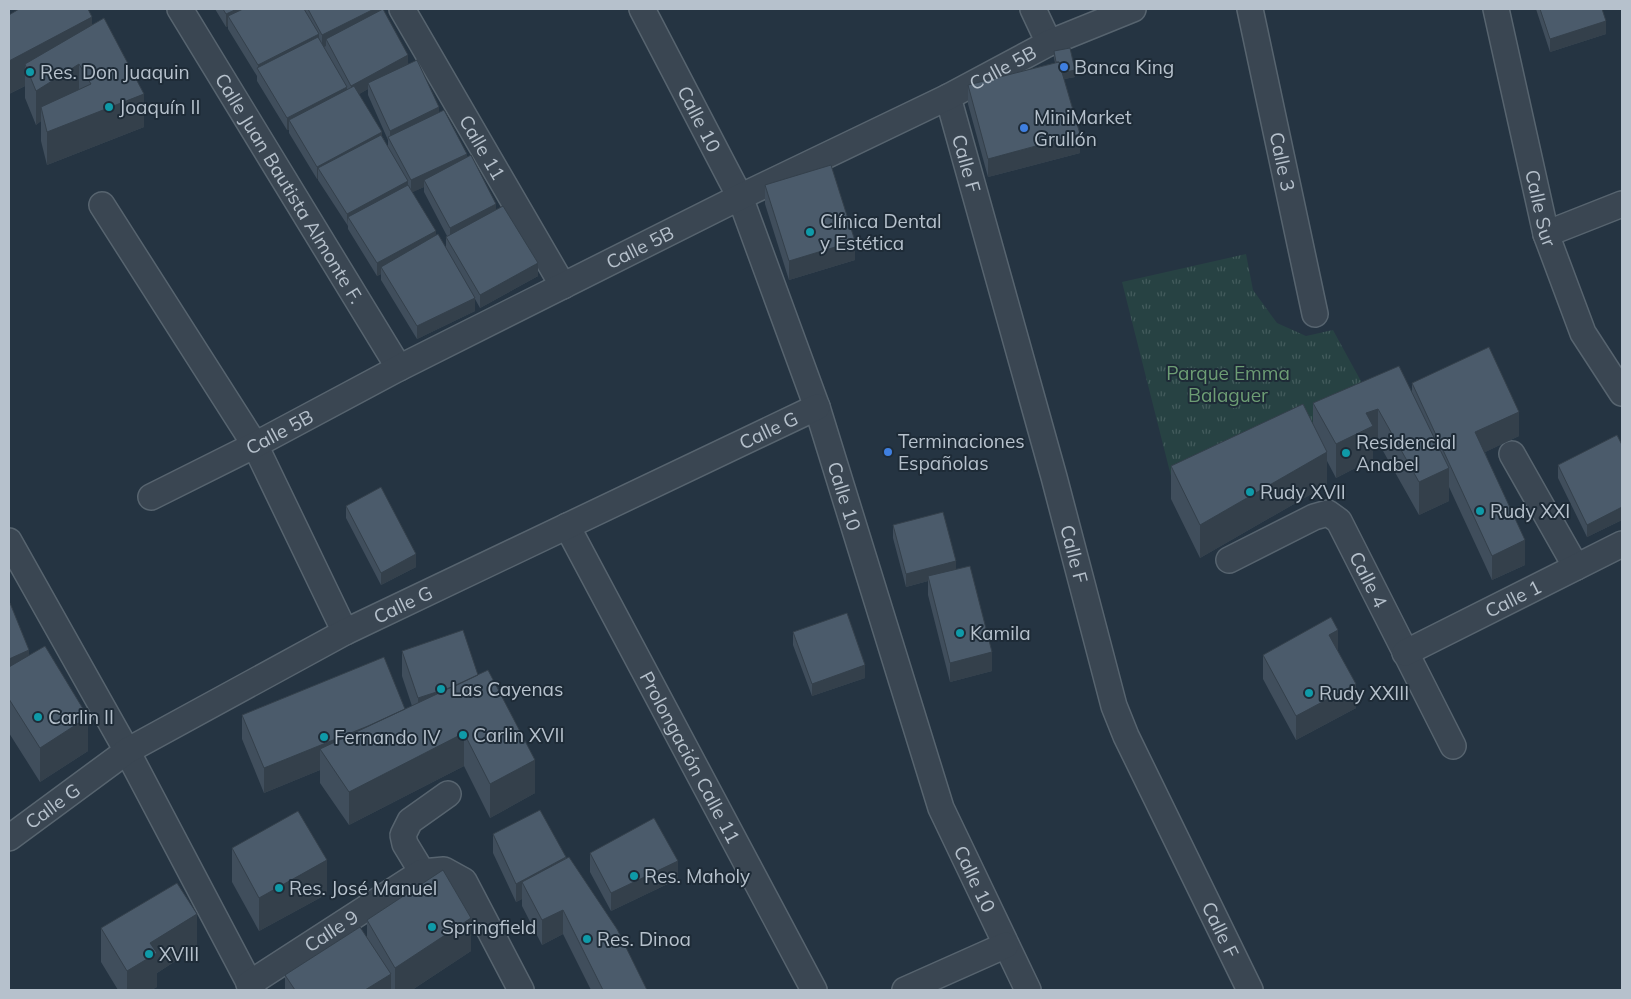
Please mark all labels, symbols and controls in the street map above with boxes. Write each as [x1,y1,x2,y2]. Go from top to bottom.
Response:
street label: Calle 5B [965,40,1041,95]
place label: Banca King [1074,55,1174,79]
place label: Res. Don Juaquin [40,60,190,84]
marker: Banca King [1058,61,1070,73]
marker: Res. Don Juaquin [24,66,36,78]
street label: Calle Juan Bautista Almonte F. [210,69,369,308]
street label: Calle 10 [672,82,726,156]
place label: Joaquín II [119,95,200,119]
marker: Joaquín II [103,101,115,113]
place label: MiniMarket Grullón [1034,105,1132,151]
street label: Calle 11 [454,110,511,184]
marker: MiniMarket Grullón [1018,122,1030,134]
street label: Calle 3 [1265,130,1300,193]
street label: Calle F [947,132,986,195]
street label: Calle Sur [1520,167,1562,250]
place label: Clínica Dental y Estética [820,209,942,255]
street label: Calle 5B [602,220,678,274]
marker: Clínica Dental y Estética [804,226,816,238]
park label: Parque Emma Balaguer [1166,361,1290,407]
street label: Calle 5B [242,404,317,460]
street label: Calle G [735,406,802,454]
place label: Terminaciones Españolas [898,429,1025,475]
place label: Residencial Anabel [1356,430,1456,476]
marker: Terminaciones Españolas [882,446,894,458]
marker: Residencial Anabel [1340,447,1352,459]
street label: Calle 10 [823,459,867,534]
place label: Rudy XVII [1260,480,1346,504]
marker: Rudy XVII [1244,486,1256,498]
place label: Rudy XXI [1490,499,1570,523]
marker: Rudy XXI [1474,505,1486,517]
street label: Calle F [1055,522,1093,586]
street label: Calle 4 [1344,547,1393,612]
street label: Calle 1 [1481,575,1545,623]
street label: Calle G [369,580,436,629]
place label: Kamila [970,621,1031,645]
marker: Kamila [954,627,966,639]
street label: Prolongación Calle 11 [635,667,746,847]
place label: Las Cayenas [451,677,563,701]
place label: Rudy XXIII [1319,681,1409,705]
marker: Las Cayenas [435,683,447,695]
marker: Rudy XXIII [1303,687,1315,699]
place label: Carlin II [48,705,114,729]
marker: Carlin II [32,711,44,723]
place label: Carlin XVII [473,723,564,747]
place label: Fernando IV [334,725,441,749]
marker: Carlin XVII [457,729,469,741]
marker: Fernando IV [318,731,330,743]
street label: Calle G [20,778,85,834]
street label: Calle 10 [949,842,1001,916]
place label: Res. Maholy [644,864,750,888]
marker: Res. Maholy [628,870,640,882]
place label: Res. José Manuel [289,876,437,900]
marker: Res. José Manuel [273,882,285,894]
street label: Calle F [1197,898,1244,962]
street label: Calle 9 [300,904,363,957]
place label: Springfield [442,915,536,939]
marker: Springfield [426,921,438,933]
place label: Res. Dinoa [597,927,691,951]
marker: Res. Dinoa [581,933,593,945]
place label: XVIII [159,942,199,966]
marker: XVIII [143,948,155,960]

